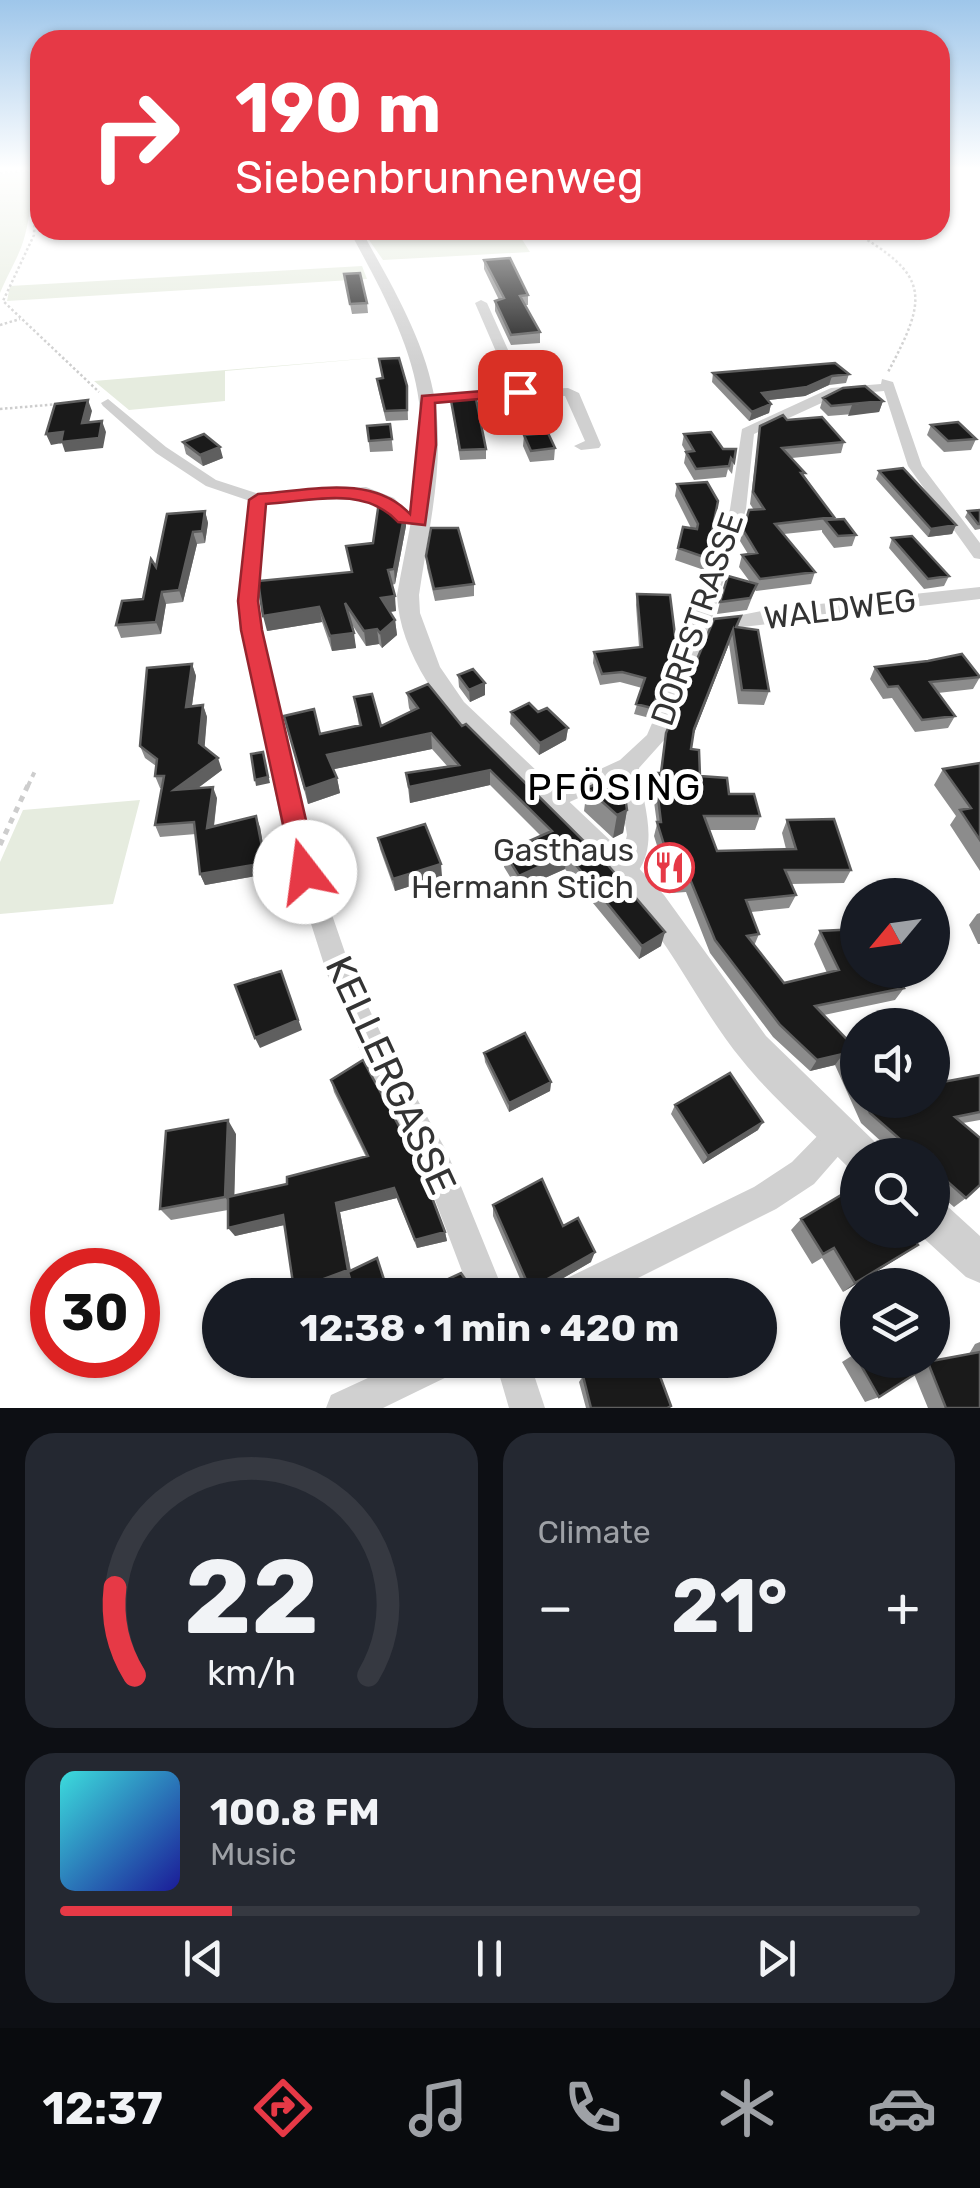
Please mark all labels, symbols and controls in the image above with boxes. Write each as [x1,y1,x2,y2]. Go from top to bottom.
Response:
text: 190 m [235,67,441,150]
icon: right [70,70,200,200]
text: Siebenbrunnenweg [235,151,644,204]
pin [478,350,563,435]
icon: arrive [493,365,548,420]
street label: DORFSTRASSE [643,508,751,730]
street label: WALDWEG [762,581,918,637]
district label: PFÖSING [527,764,703,810]
position arrow [253,820,357,924]
place label: Gasthaus Hermann Stich [411,831,634,906]
restaurant icon: Gasthaus Hermann Stich [643,842,695,894]
north arrow [840,878,950,988]
map controls [840,878,950,1378]
street label: KELLERGASSE [316,949,466,1201]
button: sound [840,1008,950,1118]
button: search [840,1138,950,1248]
speed limit sign: 30 [30,1248,160,1378]
button: layers [840,1268,950,1378]
text: 12:38 · 1 min · 420 m [300,1305,679,1351]
text: Climate [538,1513,651,1551]
text: 22 [184,1536,319,1659]
text: 21° [671,1562,788,1651]
text: − [538,1575,573,1640]
text: + [886,1575,920,1640]
text: km/h [207,1652,296,1694]
text: 100.8 FM [210,1789,380,1835]
text: Music [210,1835,296,1873]
icon: previous [176,1931,231,1986]
icon: pause [462,1931,517,1986]
icon: next [749,1931,804,1986]
icon: directions [248,2073,318,2143]
icon: music [403,2073,473,2143]
icon: phone [558,2073,628,2143]
icon: climate [712,2073,782,2143]
icon: car [867,2073,937,2143]
text: 12:37 [42,2082,163,2135]

